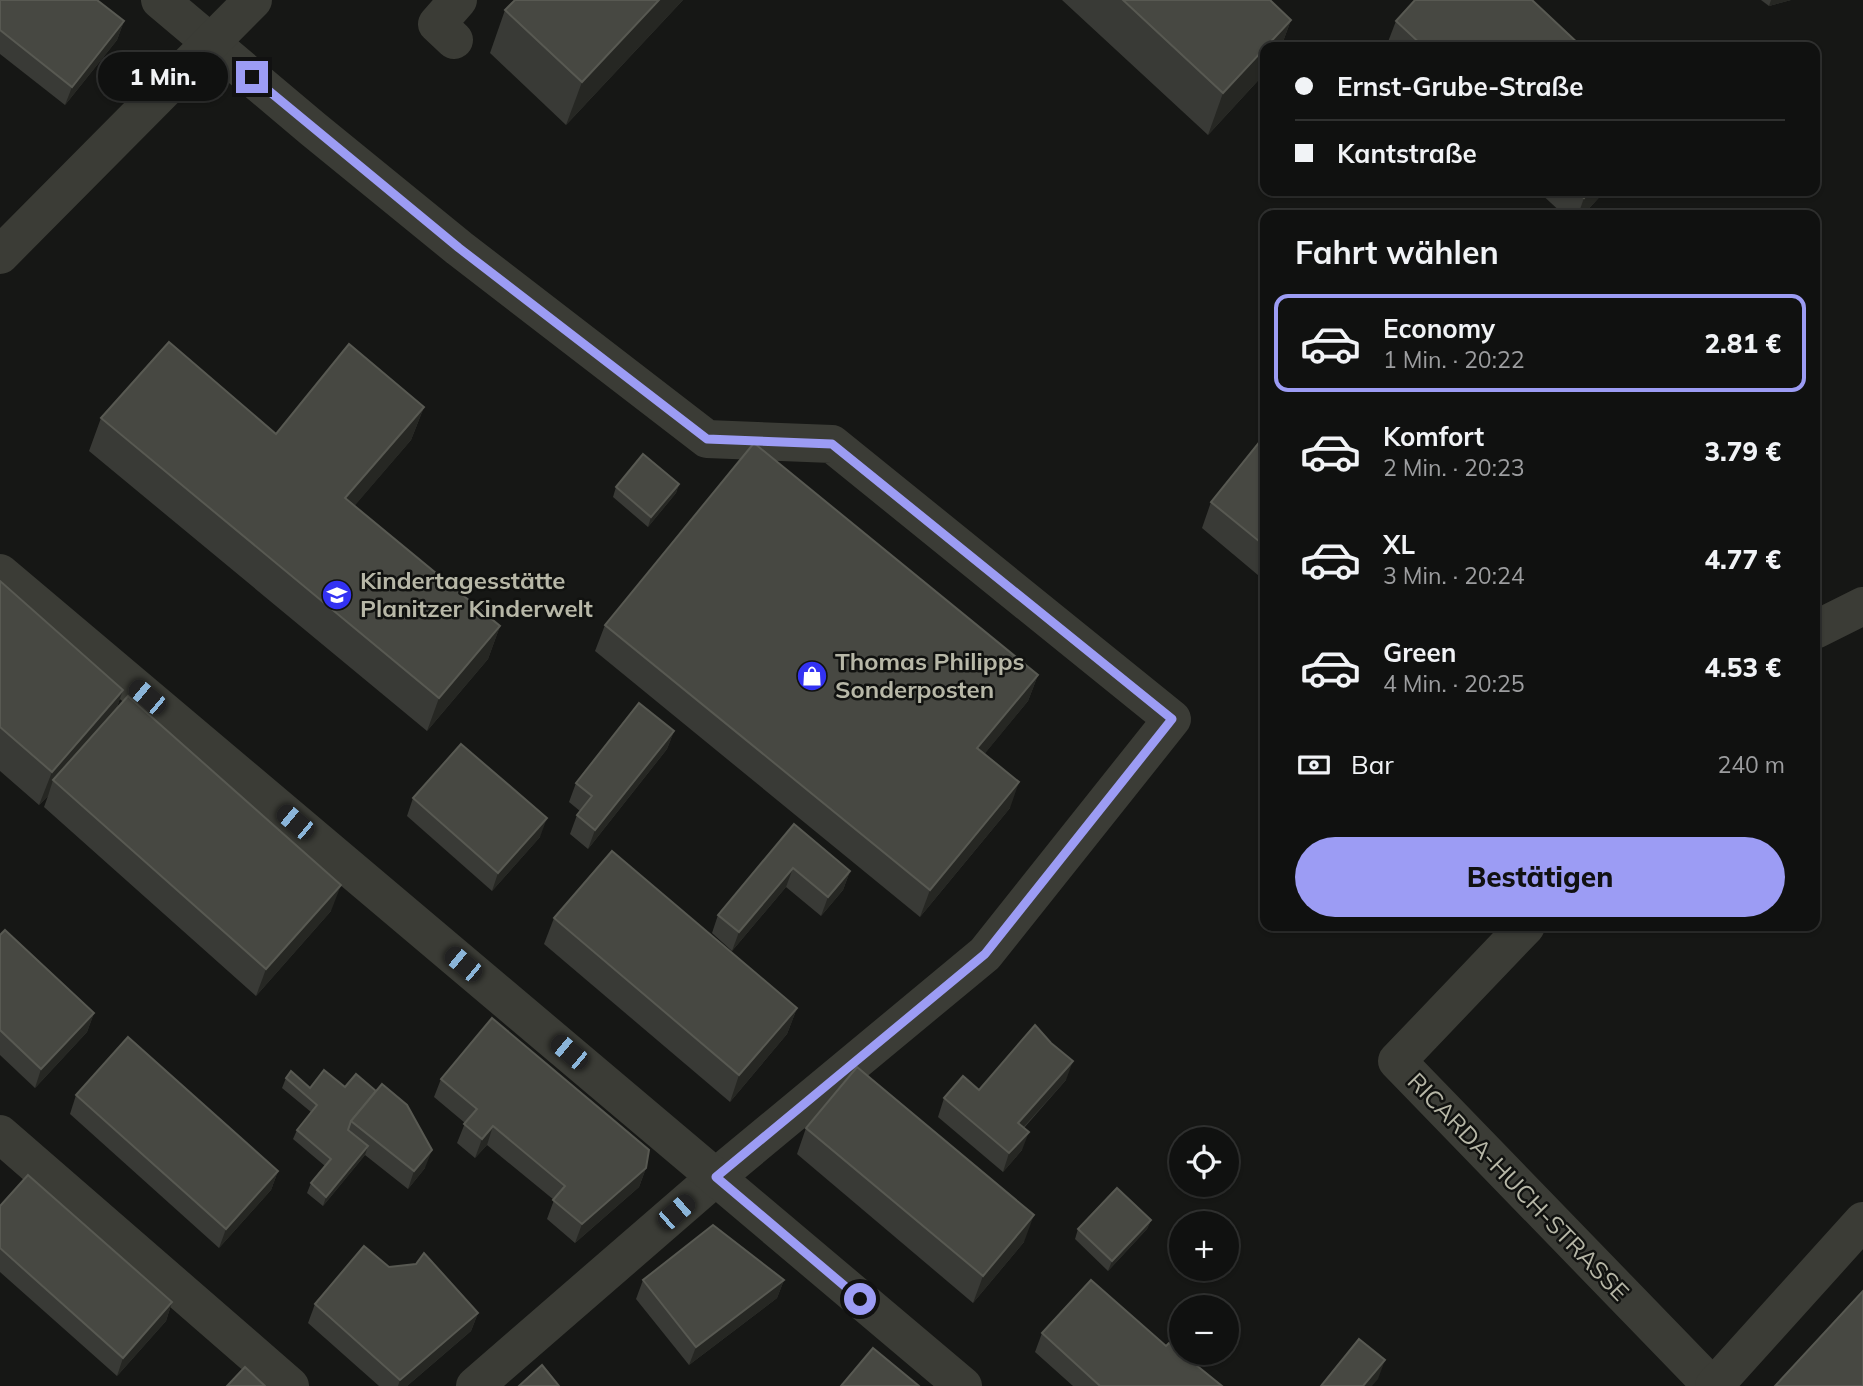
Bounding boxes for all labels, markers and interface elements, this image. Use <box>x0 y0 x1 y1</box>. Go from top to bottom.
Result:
callout: 1 Min. <box>98 52 228 102</box>
route end <box>236 61 268 93</box>
text: 1 Min. <box>130 62 196 91</box>
text: Ernst-Grube-Straße <box>1337 70 1583 103</box>
text: Kantstraße <box>1337 137 1477 170</box>
text: Fahrt wählen <box>1295 232 1499 272</box>
icon: car <box>1299 312 1362 375</box>
text: Economy <box>1383 312 1495 345</box>
text: 2.81 € <box>1705 327 1781 360</box>
text: 1 Min. · 20:22 <box>1383 345 1525 374</box>
icon: car <box>1299 420 1362 483</box>
text: Komfort <box>1383 420 1484 453</box>
text: 3.79 € <box>1705 435 1781 468</box>
text: 2 Min. · 20:23 <box>1383 453 1525 482</box>
icon: car <box>1299 528 1362 591</box>
text: XL <box>1383 528 1415 561</box>
text: 4.77 € <box>1705 543 1781 576</box>
text: 3 Min. · 20:24 <box>1383 561 1525 590</box>
place label: Kindertagesstätte Planitzer Kinderwelt <box>360 565 593 623</box>
school or university icon: Kindertagesstätte Planitzer Kinderwelt <box>320 578 354 612</box>
icon: car <box>1299 636 1362 699</box>
text: Green <box>1383 636 1456 669</box>
place label: Thomas Philipps Sonderposten <box>835 646 1025 704</box>
text: 4.53 € <box>1705 651 1781 684</box>
shop icon: Thomas Philipps Sonderposten <box>795 659 829 693</box>
text: 4 Min. · 20:25 <box>1383 669 1525 698</box>
car <box>125 675 170 719</box>
icon: cash <box>1295 746 1333 784</box>
text: Bar <box>1351 748 1394 781</box>
text: 240 m <box>1717 750 1785 779</box>
car <box>273 800 318 844</box>
button: Bestätigen <box>1295 837 1785 917</box>
car <box>441 942 486 986</box>
car <box>547 1030 592 1074</box>
street label: RICARDA-HUCH-STRASSE <box>1402 1066 1636 1307</box>
map controls <box>1169 1127 1239 1365</box>
button: locate <box>1169 1127 1239 1197</box>
car <box>654 1190 699 1234</box>
button: + <box>1169 1211 1239 1281</box>
route start <box>844 1283 876 1315</box>
button: − <box>1169 1295 1239 1365</box>

